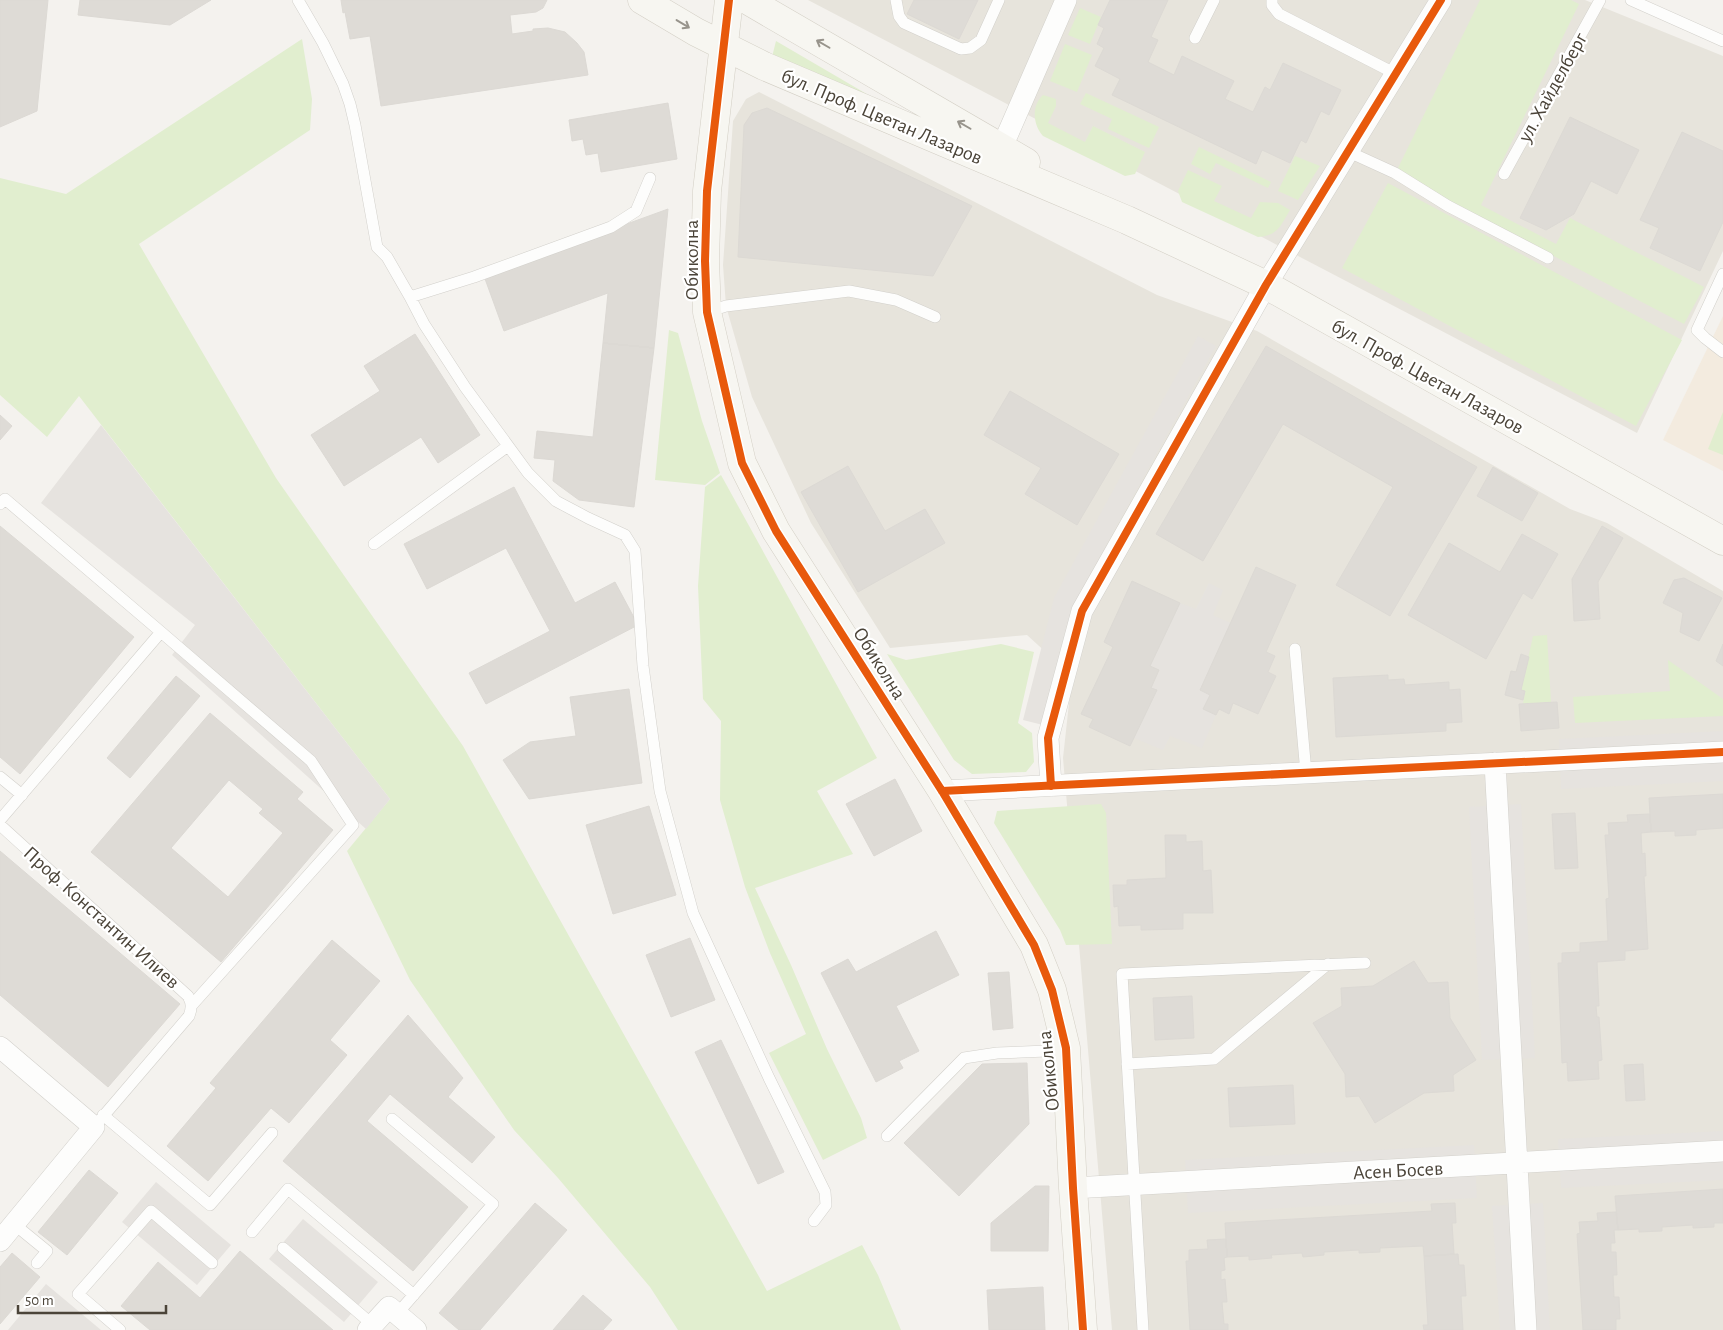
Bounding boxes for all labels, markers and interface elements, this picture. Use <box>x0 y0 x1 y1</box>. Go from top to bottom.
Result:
one-way arrow <box>675 19 689 29</box>
street label: ул. Хайделберг <box>1514 30 1591 146</box>
one-way arrow <box>817 38 831 48</box>
street label: бул. Проф. Цветан Лазаров <box>778 65 985 168</box>
one-way arrow <box>957 120 972 130</box>
street label: Обиколна <box>682 220 702 301</box>
street label: бул. Проф. Цветан Лазаров <box>1328 316 1527 438</box>
street label: Обиколна <box>849 624 909 703</box>
street label: Проф. Константин Илиев <box>20 843 183 993</box>
street label: Обиколна <box>1035 1030 1063 1112</box>
street label: Асен Босев <box>1352 1159 1444 1183</box>
scale bar <box>18 1282 165 1314</box>
text: 50 m <box>25 1293 54 1308</box>

